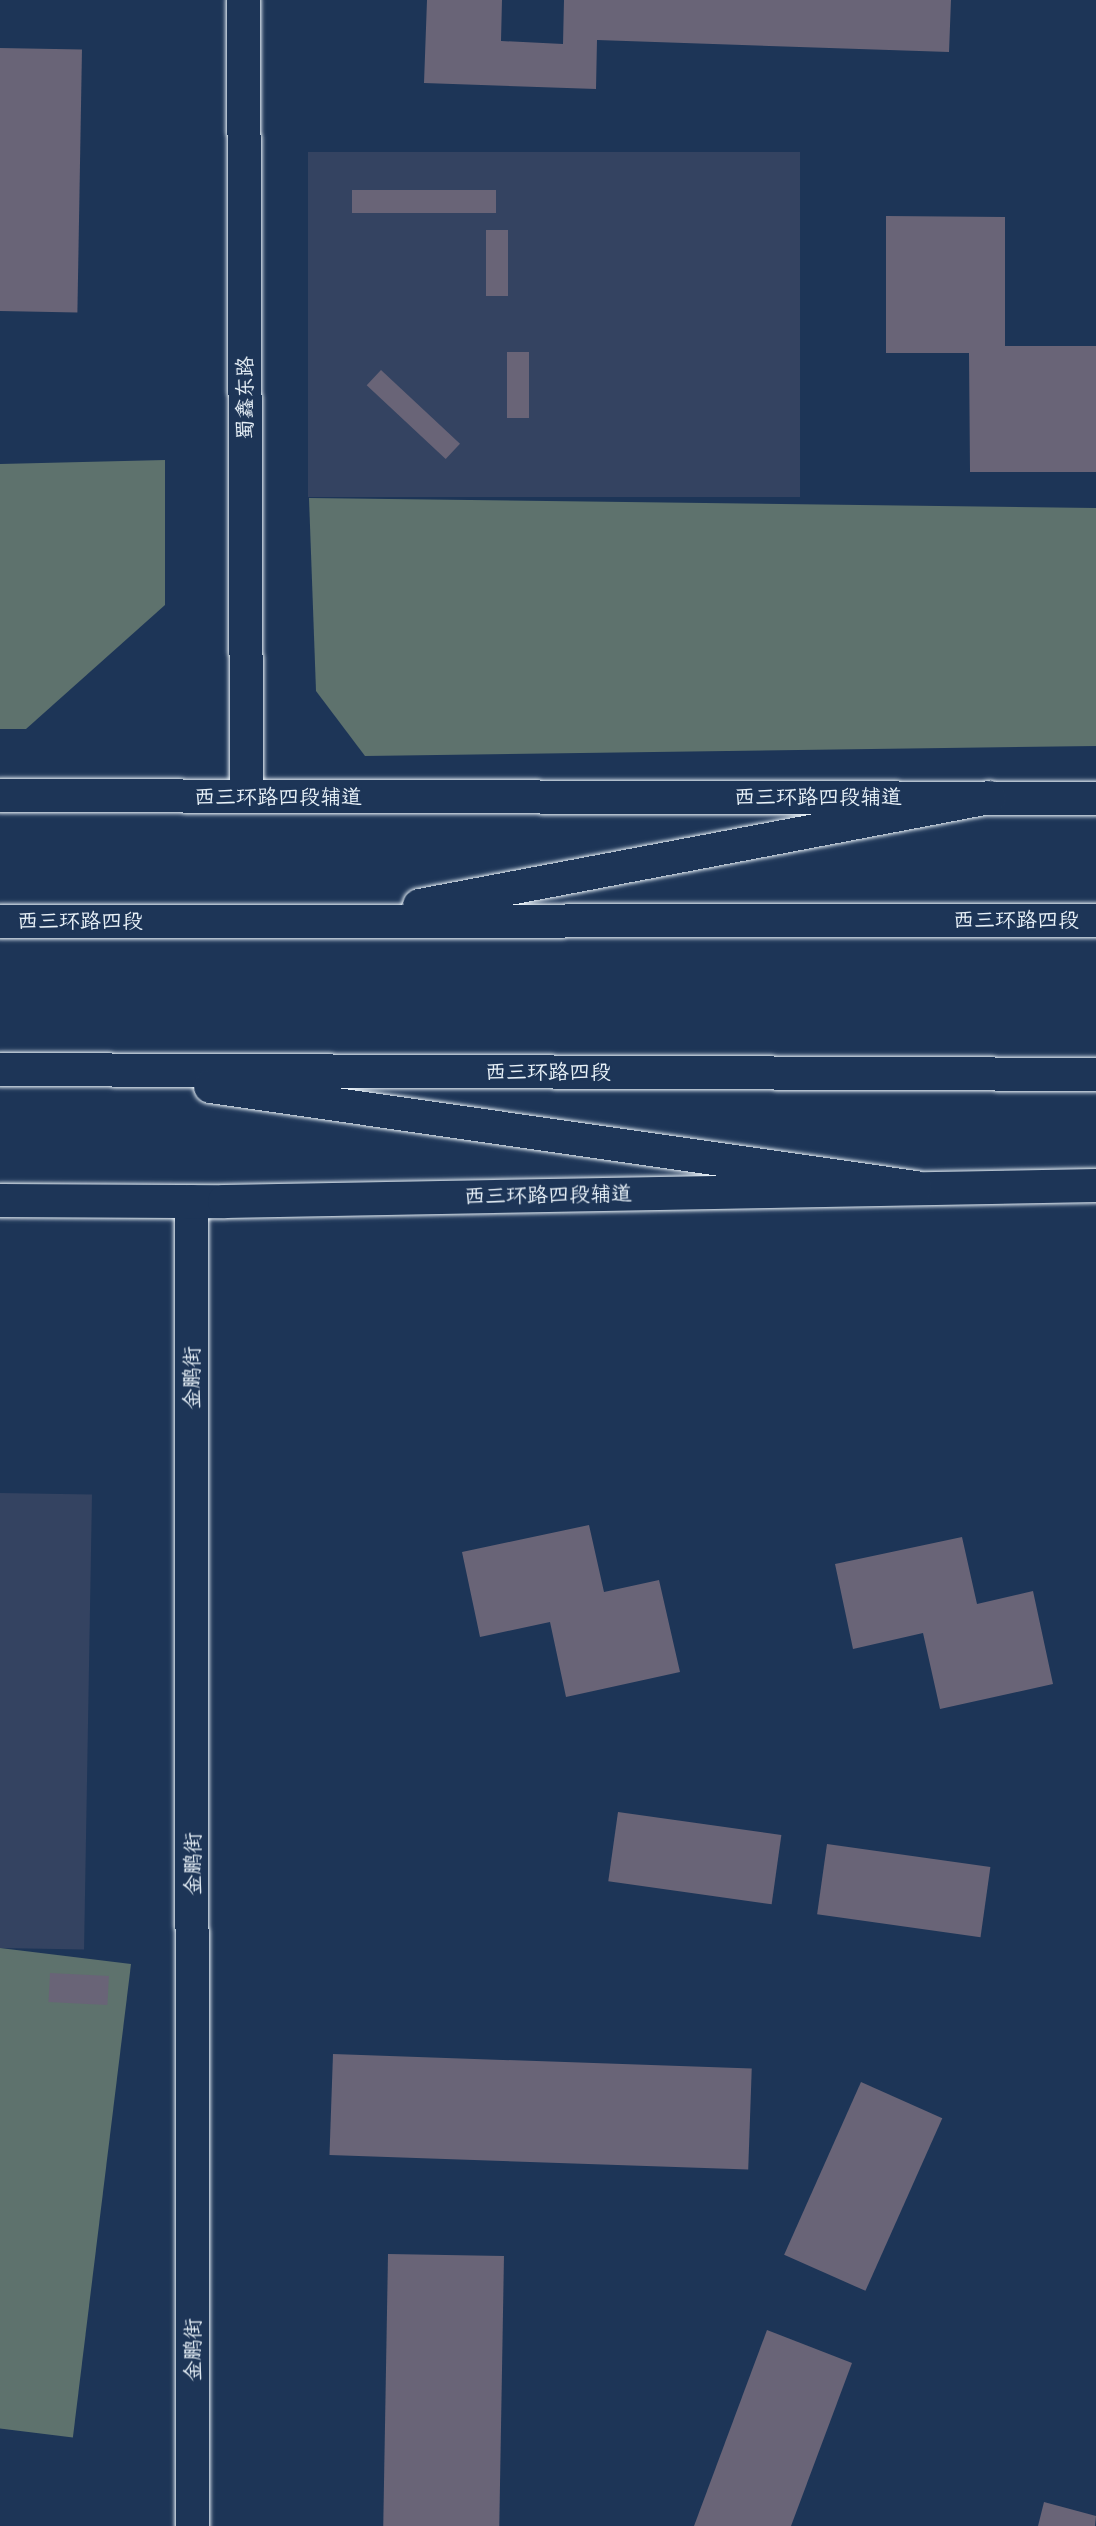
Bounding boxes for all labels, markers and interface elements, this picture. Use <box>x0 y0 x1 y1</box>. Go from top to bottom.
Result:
street label: 蜀鑫东路 <box>231 356 257 440</box>
street label: 西三环路四段辅道 <box>194 783 362 809</box>
street label: 西三环路四段辅道 <box>734 783 902 809</box>
street label: 西三环路四段 <box>953 906 1079 932</box>
street label: 西三环路四段 <box>17 907 143 933</box>
street label: 西三环路四段 <box>485 1058 611 1084</box>
street label: 西三环路四段辅道 <box>464 1180 632 1208</box>
street label: 金鹏街 <box>178 1347 204 1409</box>
street label: 金鹏街 <box>179 1833 205 1895</box>
street label: 金鹏街 <box>179 2319 205 2381</box>

